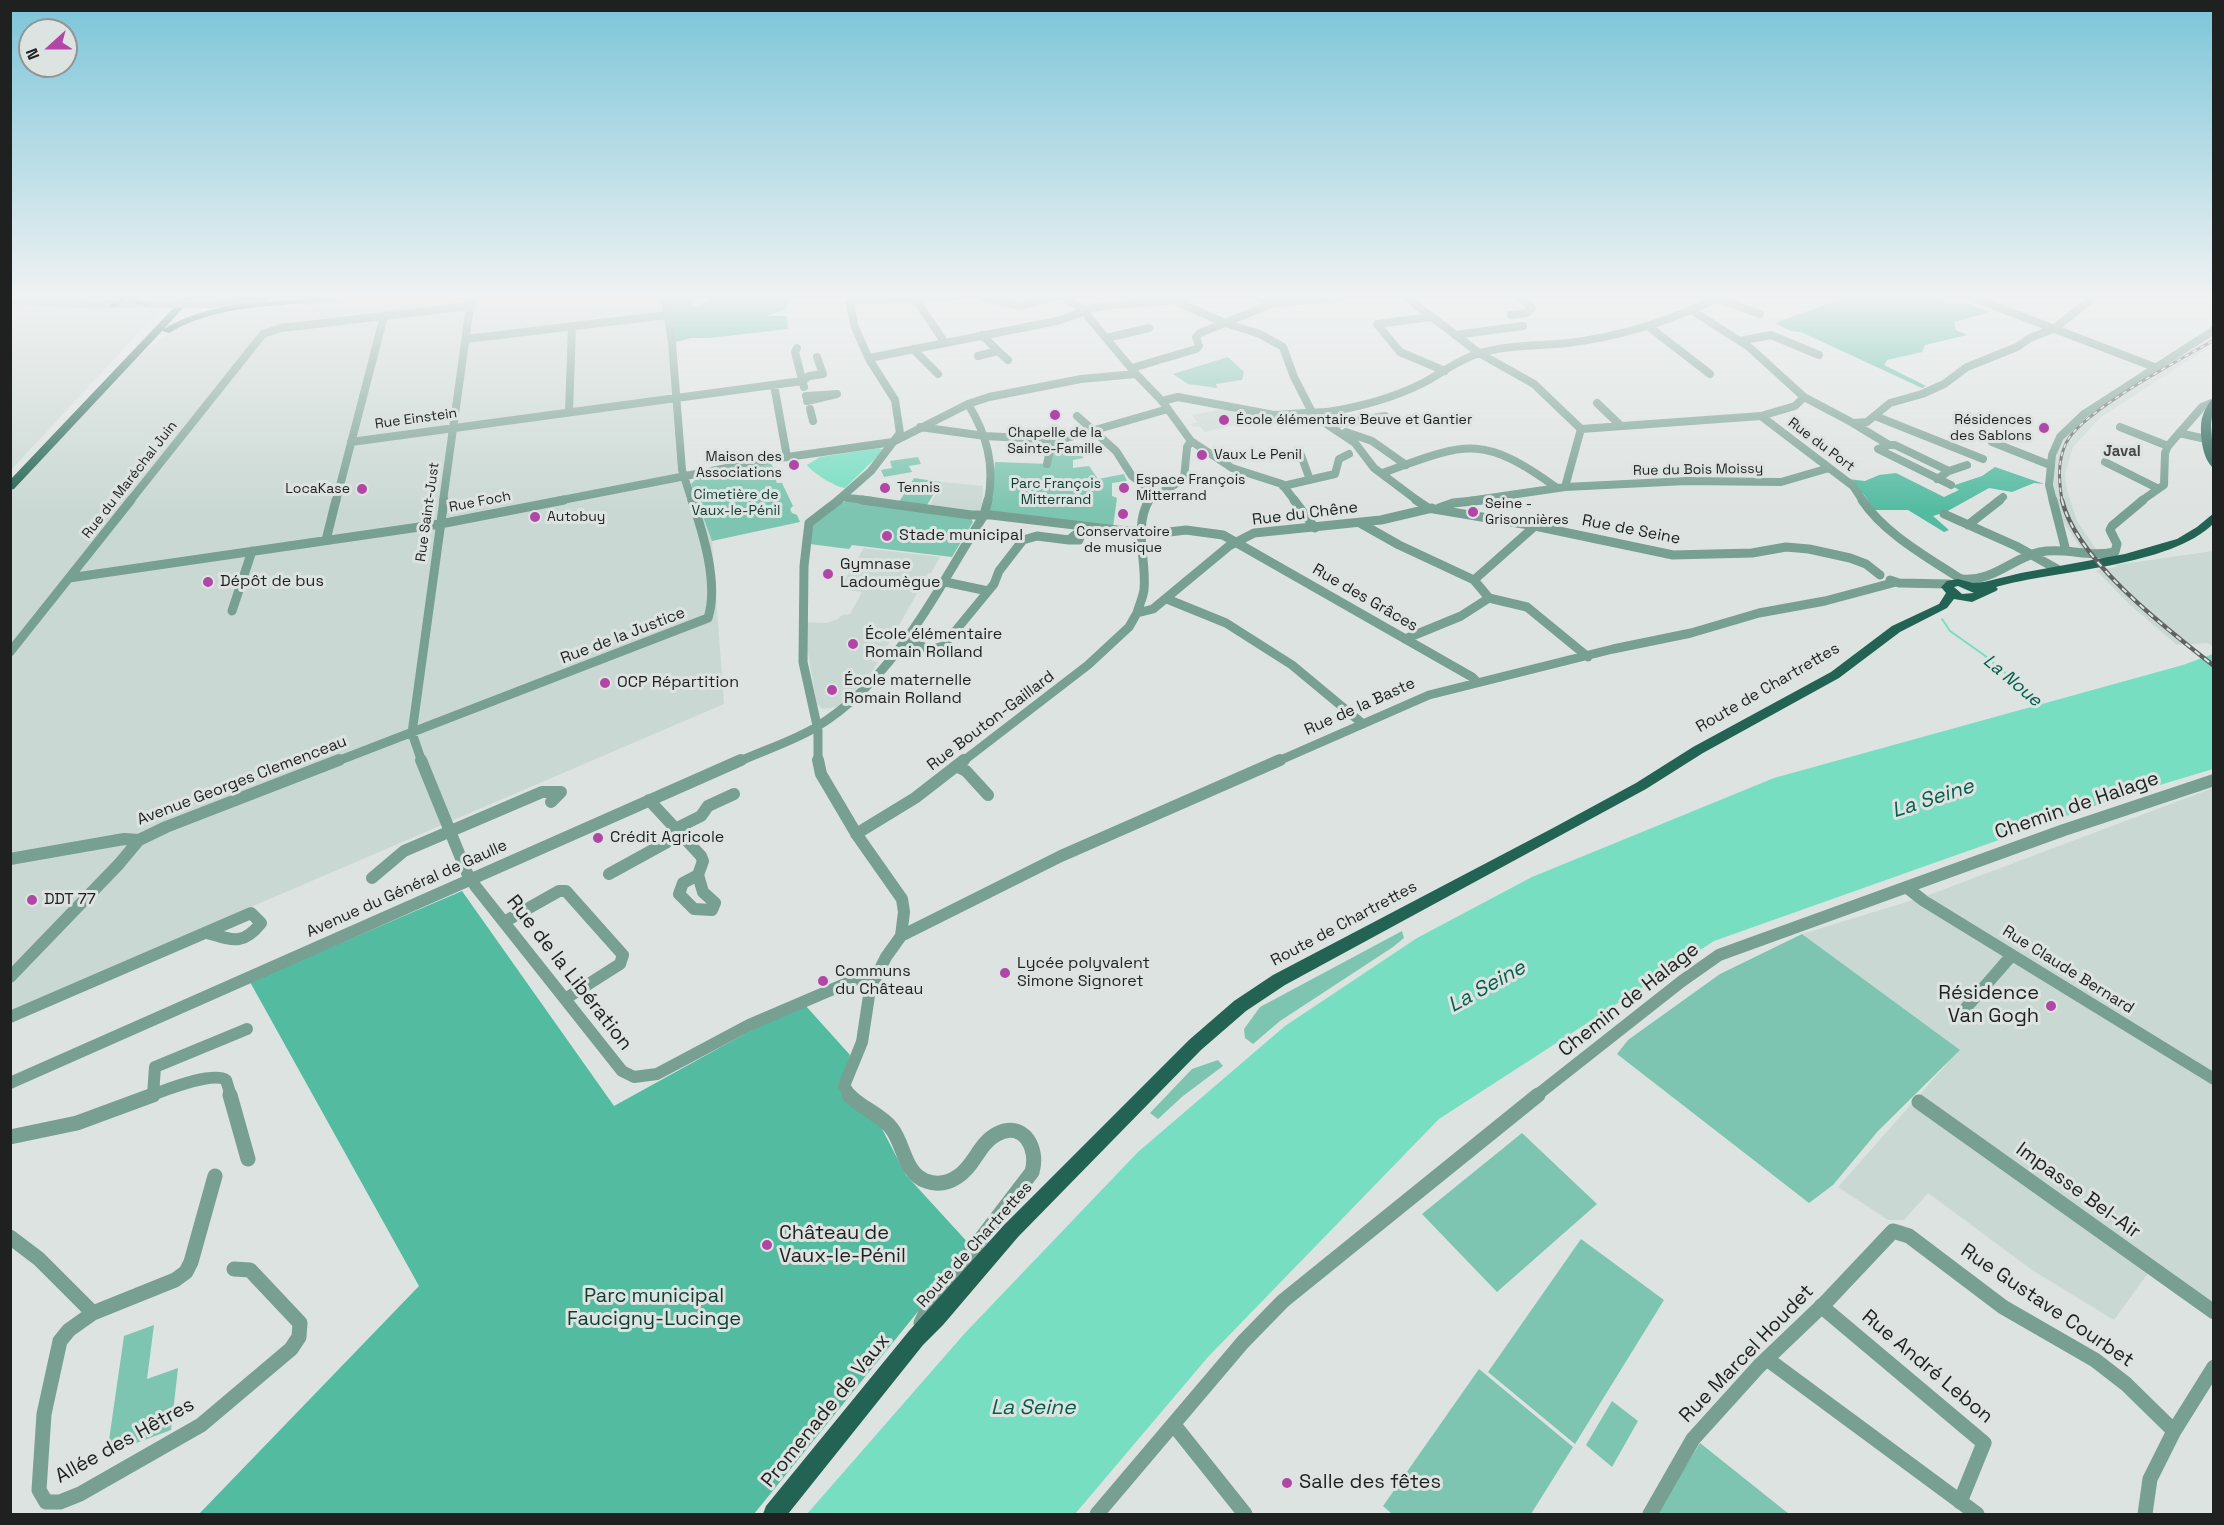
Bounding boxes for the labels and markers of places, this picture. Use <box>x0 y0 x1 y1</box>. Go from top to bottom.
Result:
marker: Chapelle de la Sainte-Famille <box>1048 408 1062 422</box>
place label: École élémentaire Beuve et Gantier <box>1236 412 1472 428</box>
place label: Résidences des Sablons <box>1950 412 2032 444</box>
marker: École élémentaire Beuve et Gantier <box>1217 413 1231 427</box>
marker: Résidences des Sablons <box>2037 421 2051 435</box>
place label: Chapelle de la Sainte-Famille <box>1007 425 1103 458</box>
place label: Vaux Le Penil <box>1214 447 1302 463</box>
marker: Vaux Le Penil <box>1195 448 1209 462</box>
place label: Maison des Associations <box>696 449 782 482</box>
marker: Maison des Associations <box>787 458 801 472</box>
place label: Espace François Mitterrand <box>1136 472 1245 504</box>
place label: Tennis <box>897 480 940 496</box>
place label: LocaKase <box>285 481 350 497</box>
marker: Tennis <box>878 481 892 495</box>
marker: Espace François Mitterrand <box>1117 481 1131 495</box>
marker: LocaKase <box>355 482 369 496</box>
place label: Seine - Grisonnières <box>1485 496 1569 528</box>
marker: Seine - Grisonnières <box>1466 505 1480 519</box>
marker: Conservatoire de musique <box>1116 507 1130 521</box>
place label: Autobuy <box>547 509 605 525</box>
marker: Autobuy <box>528 510 542 524</box>
place label: Conservatoire de musique <box>1076 524 1170 556</box>
place label: Stade municipal <box>899 526 1023 546</box>
marker: Stade municipal <box>880 529 894 543</box>
place label: Gymnase Ladoumègue <box>840 555 940 593</box>
marker: Gymnase Ladoumègue <box>821 567 835 581</box>
place label: Dépôt de bus <box>220 572 324 592</box>
marker: Dépôt de bus <box>201 575 215 589</box>
place label: École élémentaire Romain Rolland <box>865 625 1002 663</box>
marker: École élémentaire Romain Rolland <box>846 637 860 651</box>
place label: École maternelle Romain Rolland <box>844 671 972 709</box>
place label: OCP Répartition <box>617 673 739 693</box>
marker: OCP Répartition <box>598 676 612 690</box>
marker: École maternelle Romain Rolland <box>825 683 839 697</box>
place label: Crédit Agricole <box>610 828 724 848</box>
marker: Crédit Agricole <box>591 831 605 845</box>
place label: DDT 77 <box>44 890 96 910</box>
marker: DDT 77 <box>25 893 39 907</box>
place label: Lycée polyvalent Simone Signoret <box>1017 954 1150 992</box>
place label: Communs du Château <box>835 962 923 1000</box>
marker: Lycée polyvalent Simone Signoret <box>998 966 1012 980</box>
marker: Communs du Château <box>816 974 830 988</box>
place label: Résidence Van Gogh <box>1938 982 2039 1029</box>
marker: Résidence Van Gogh <box>2044 999 2058 1013</box>
place label: Château de Vaux-le-Pénil <box>779 1222 906 1269</box>
marker: Château de Vaux-le-Pénil <box>760 1238 774 1252</box>
place label: Salle des fêtes <box>1299 1471 1441 1495</box>
marker: Salle des fêtes <box>1280 1476 1294 1490</box>

